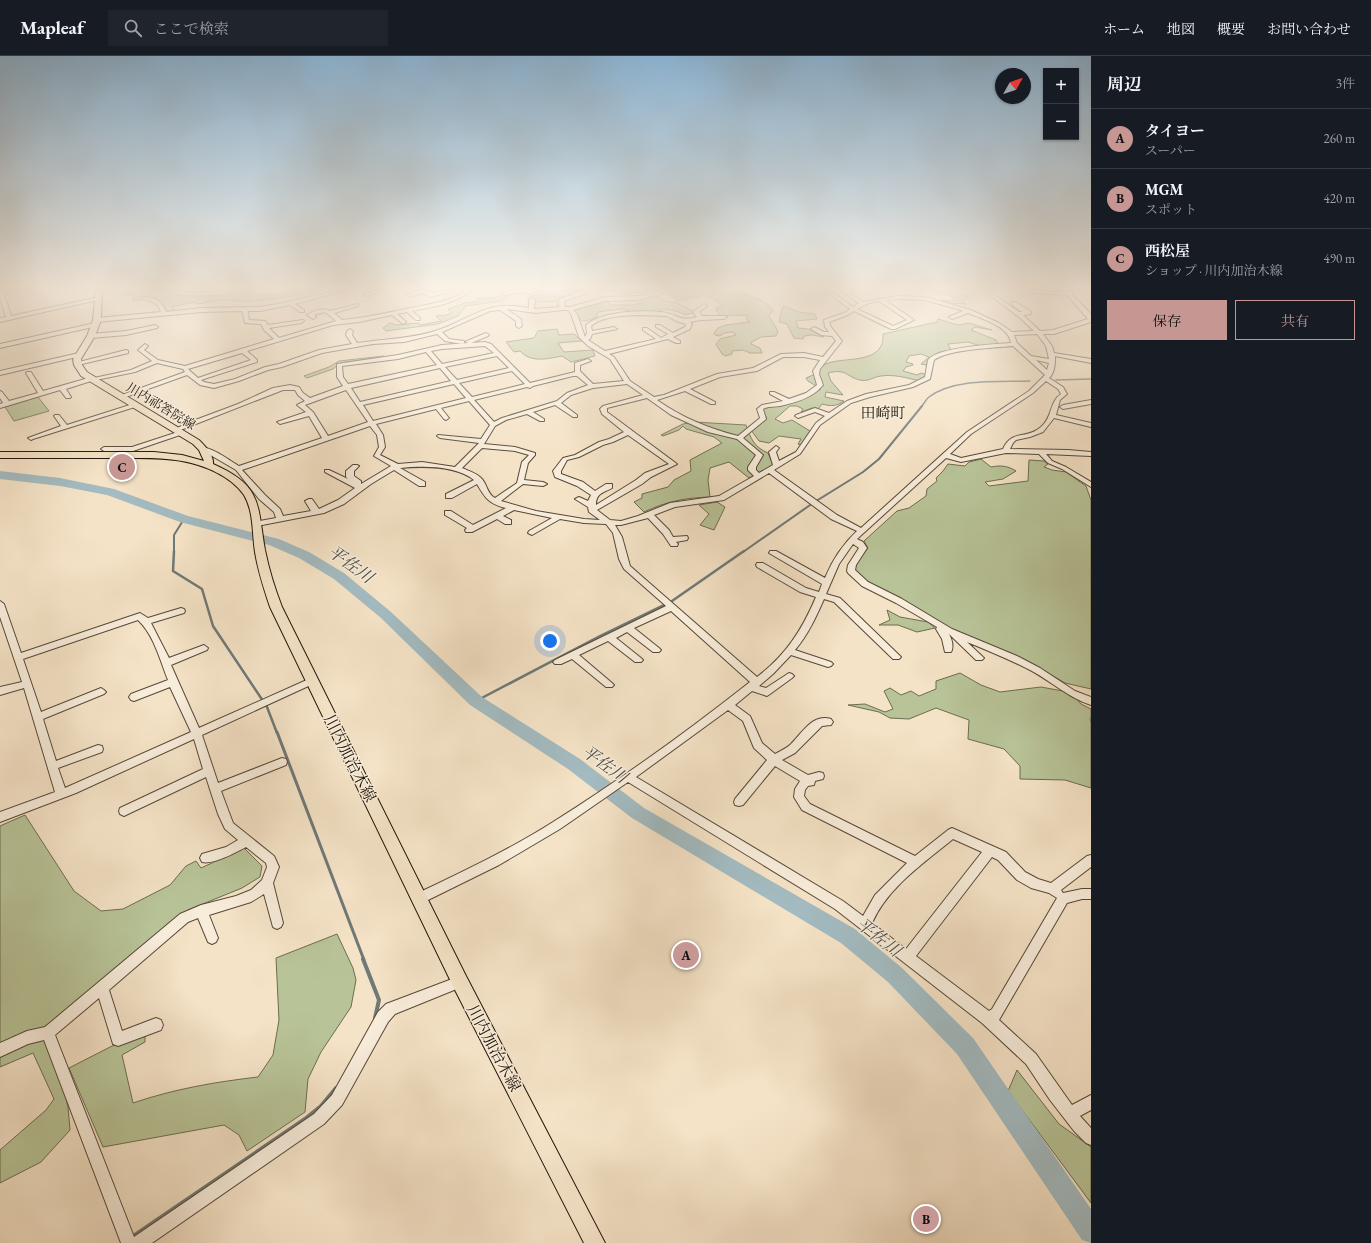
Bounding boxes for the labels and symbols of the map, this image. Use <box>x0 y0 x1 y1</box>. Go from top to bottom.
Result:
north arrow <box>995 68 1031 104</box>
street label: 川内祁答院線 <box>123 379 199 433</box>
district label: 田崎町 <box>860 403 906 422</box>
pin: C <box>109 452 135 482</box>
water label: 平佐川 <box>324 540 380 589</box>
your location <box>540 631 560 651</box>
street label: 川内加治木線 <box>319 710 381 806</box>
water label: 平佐川 <box>578 740 634 789</box>
water label: 平佐川 <box>852 913 907 963</box>
pin: A <box>673 940 699 970</box>
street label: 川内加治木線 <box>462 1001 526 1095</box>
pin: B <box>913 1204 939 1234</box>

